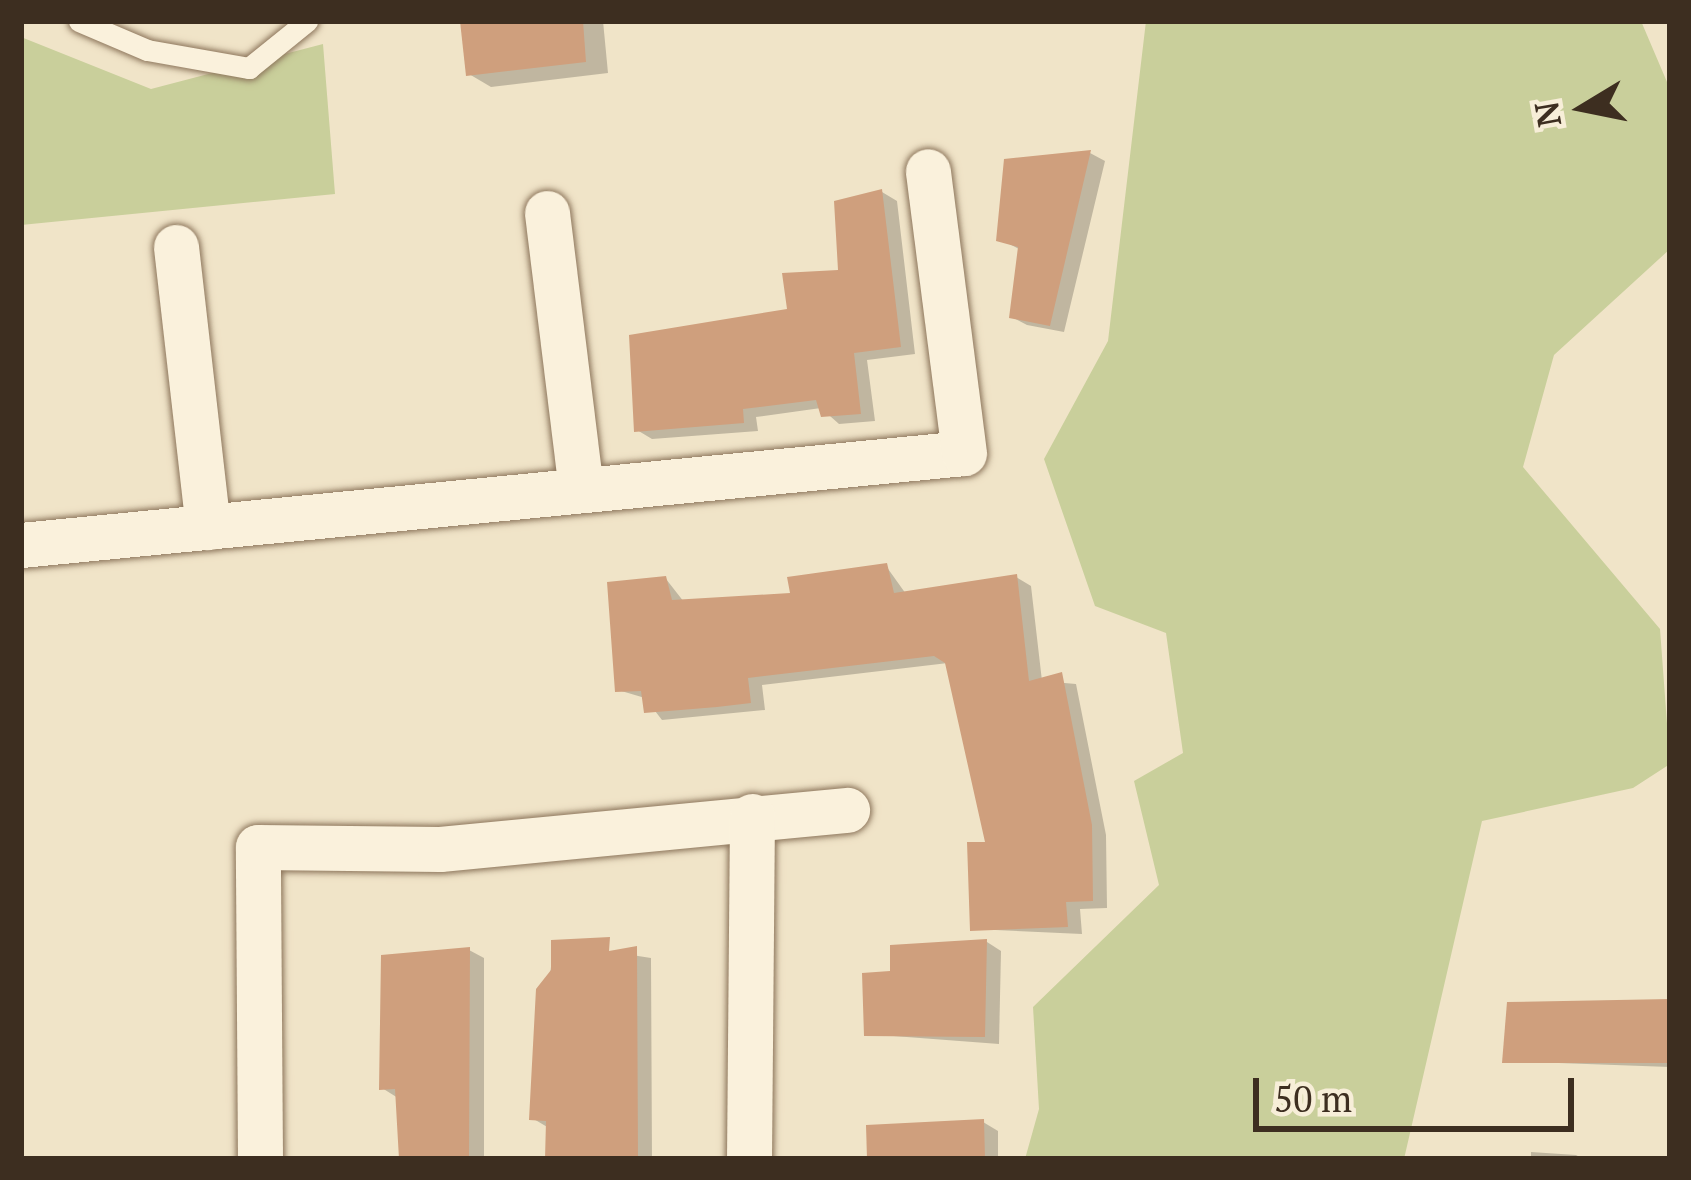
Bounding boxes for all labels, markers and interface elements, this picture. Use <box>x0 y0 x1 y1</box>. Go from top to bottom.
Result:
north arrow <box>1523 48 1643 168</box>
text: N <box>1524 98 1570 130</box>
scale bar <box>1259 1054 1580 1128</box>
text: 50 m <box>1274 1075 1352 1122</box>

